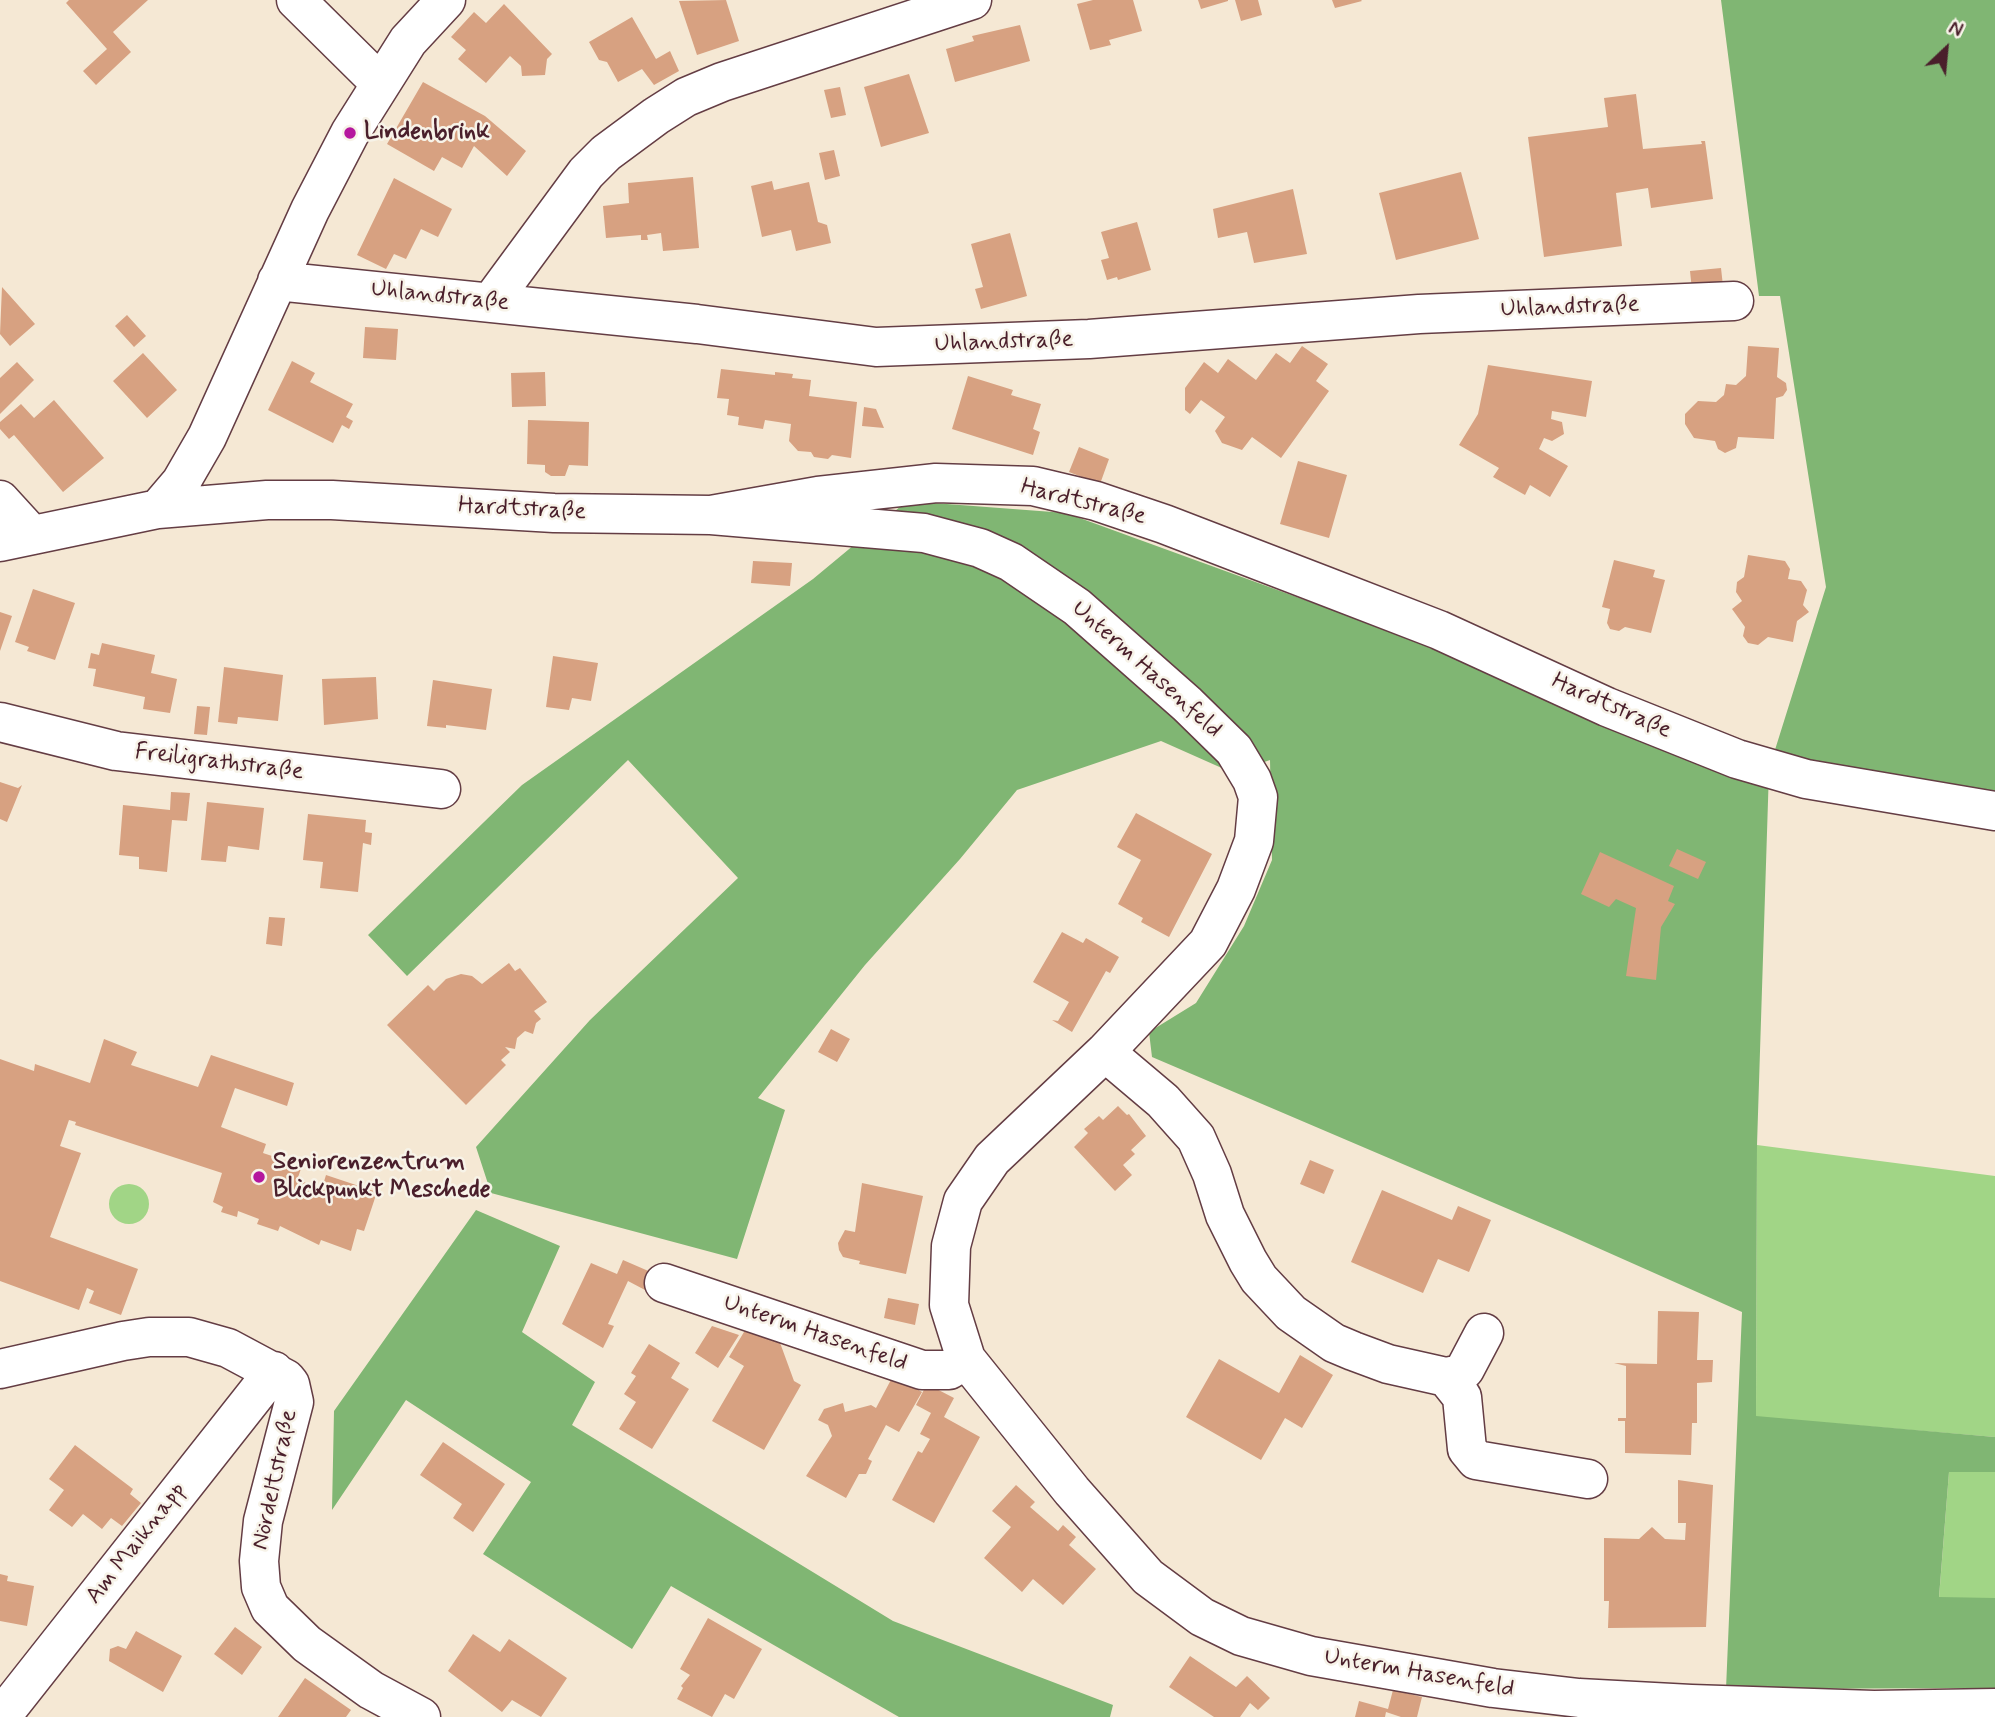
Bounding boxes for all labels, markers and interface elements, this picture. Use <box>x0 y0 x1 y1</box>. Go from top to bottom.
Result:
north arrow <box>1911 14 1981 84</box>
text: N <box>1944 16 1967 44</box>
place label: Lindenbrink <box>364 119 490 147</box>
marker: Lindenbrink <box>342 125 358 141</box>
street label: Uhlandstraße <box>369 275 511 319</box>
street label: Uhlandstraße <box>1500 291 1640 325</box>
street label: Uhlandstraße <box>934 326 1074 360</box>
street label: Hardtstraße <box>1017 474 1149 532</box>
street label: Hardtstraße <box>457 492 587 528</box>
street label: Unterm Hasenfeld <box>1065 595 1227 745</box>
street label: Hardtstraße <box>1547 668 1675 746</box>
street label: Freiligrathstraße <box>133 738 305 788</box>
place label: Seniorenzentrum Blickpunkt Meschede <box>273 1149 490 1205</box>
marker: Seniorenzentrum Blickpunkt Meschede <box>251 1169 267 1185</box>
street label: Unterm Hasenfeld <box>719 1289 911 1379</box>
street label: Nördeltstraße <box>247 1407 305 1553</box>
street label: Am Maiknapp <box>81 1477 193 1611</box>
street label: Unterm Hasenfeld <box>1322 1643 1516 1705</box>

